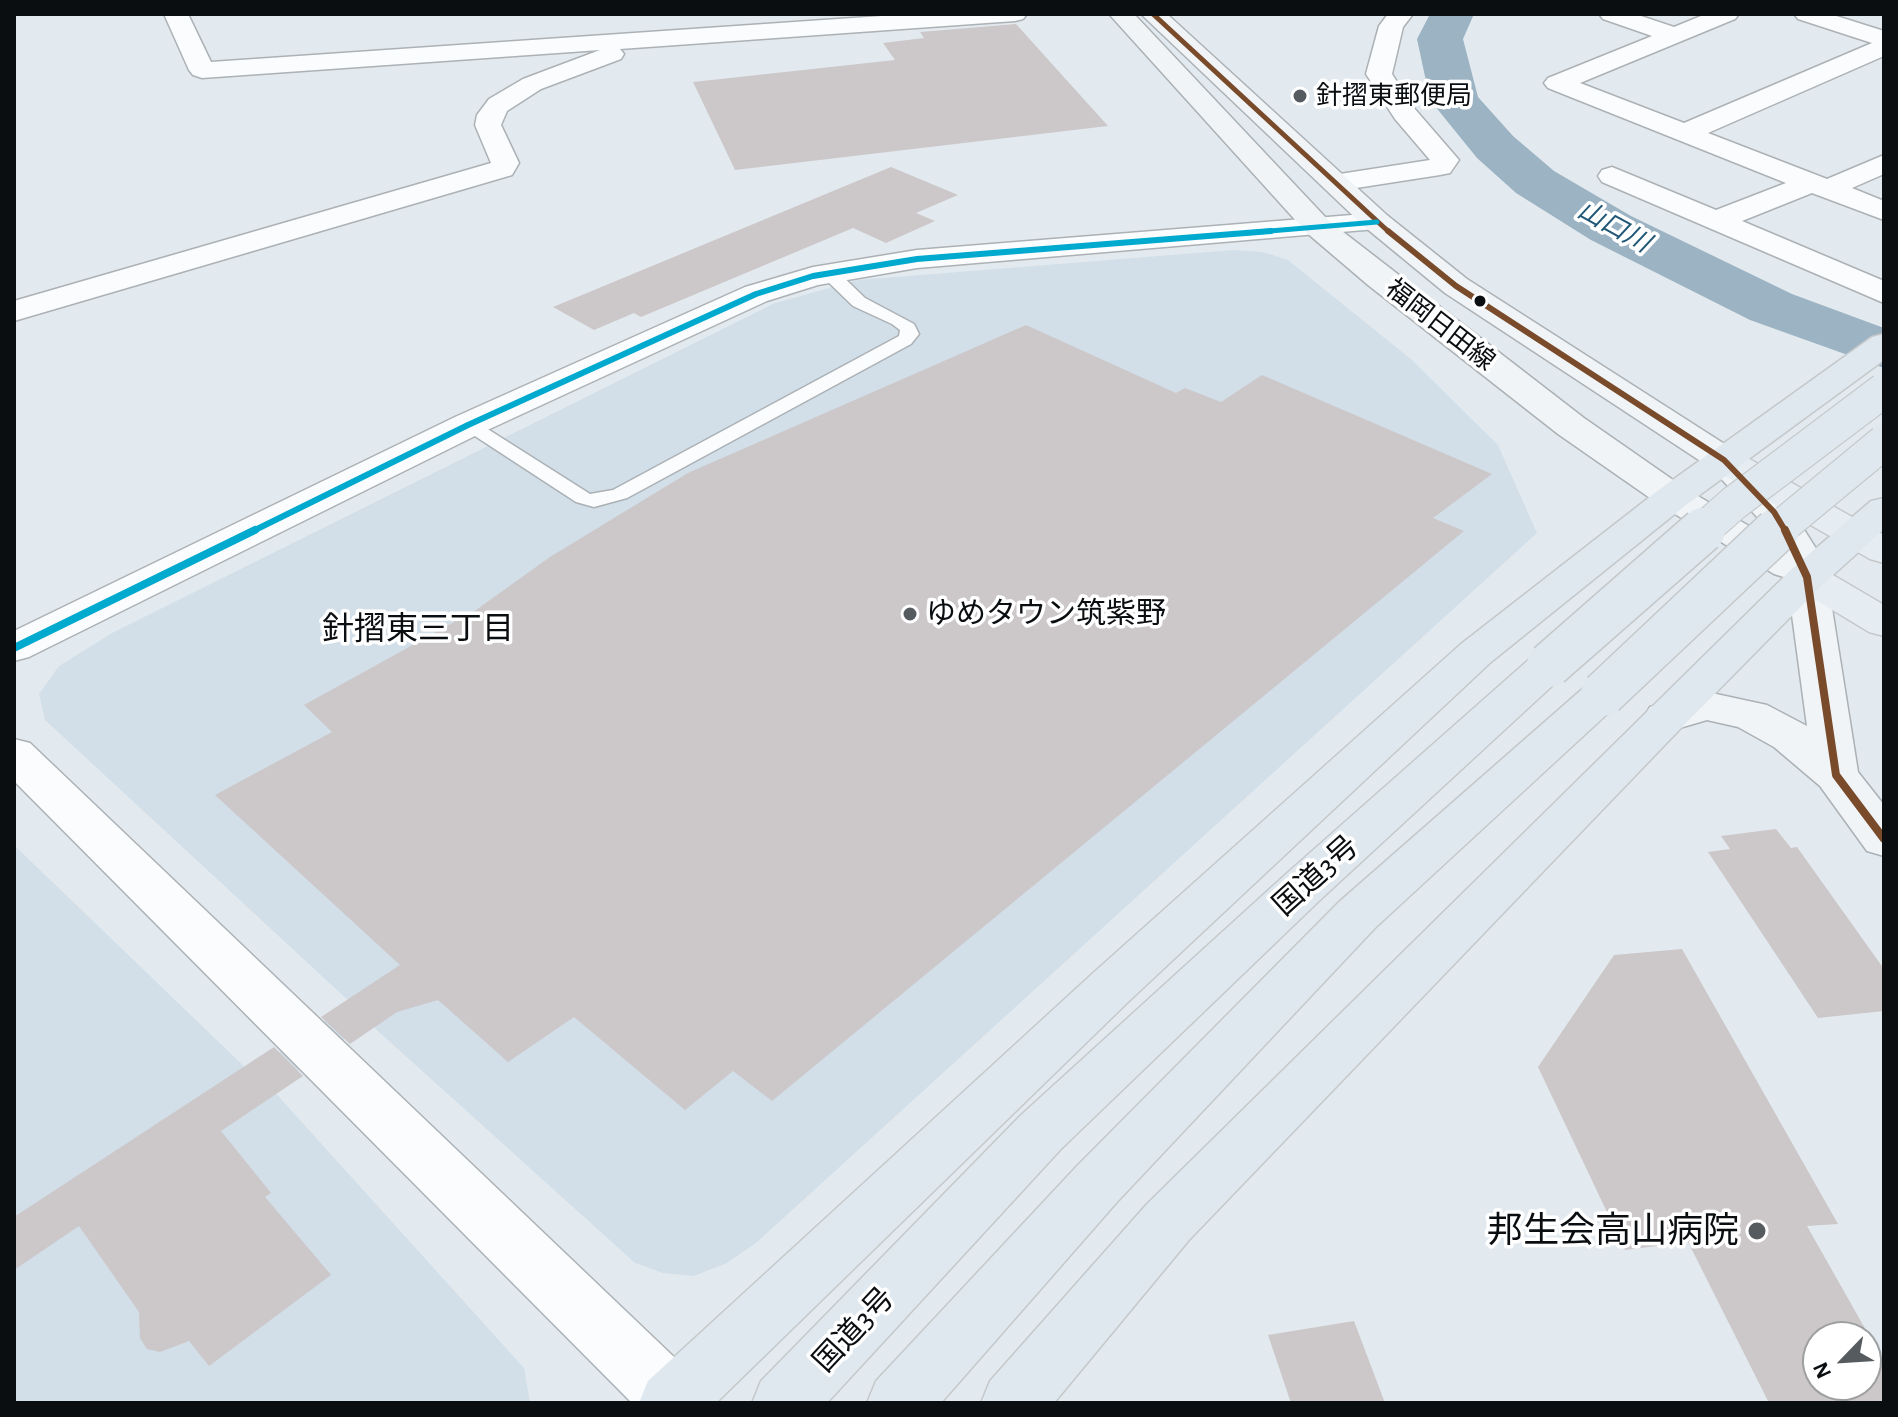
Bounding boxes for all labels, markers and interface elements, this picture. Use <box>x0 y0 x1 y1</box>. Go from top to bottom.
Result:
place label: 針摺東郵便局 <box>1316 80 1472 112</box>
marker: 針摺東郵便局 <box>1291 87 1309 105</box>
water label: 山口川 <box>1572 194 1656 260</box>
street label: 福岡日田線 <box>1379 273 1501 377</box>
unlabelled marker <box>1472 293 1488 309</box>
place label: ゆめタウン筑紫野 <box>926 596 1166 632</box>
marker: ゆめタウン筑紫野 <box>901 605 919 623</box>
district label: 針摺東三丁目 <box>322 610 514 648</box>
street label: 国道3号 <box>1266 828 1366 924</box>
place label: 邦生会高山病院 <box>1487 1209 1739 1253</box>
marker: 邦生会高山病院 <box>1746 1220 1768 1242</box>
street label: 国道3号 <box>806 1280 902 1380</box>
north arrow <box>1802 1321 1882 1401</box>
text: N <box>1809 1359 1835 1382</box>

